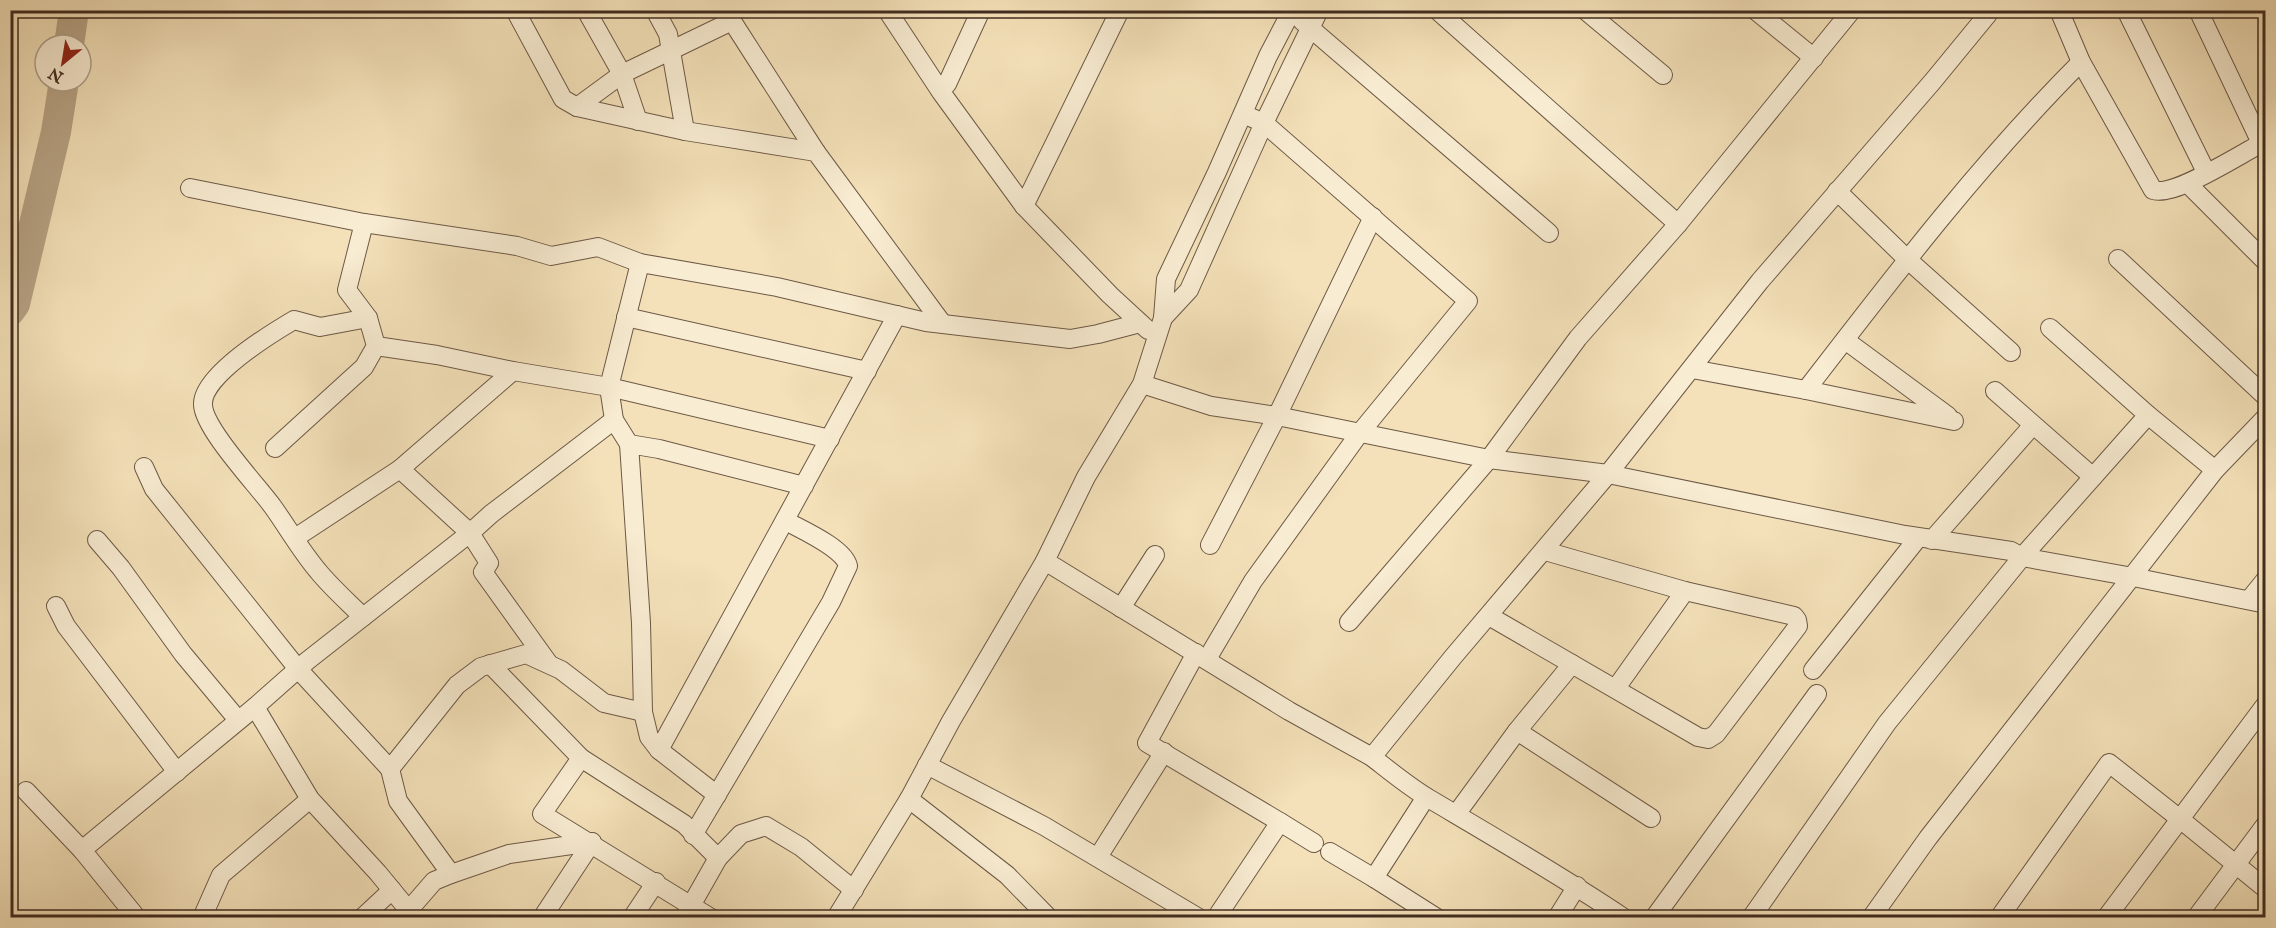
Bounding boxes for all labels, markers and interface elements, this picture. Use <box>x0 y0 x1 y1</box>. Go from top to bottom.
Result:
north arrow <box>33 33 93 93</box>
text: N <box>45 62 68 87</box>

